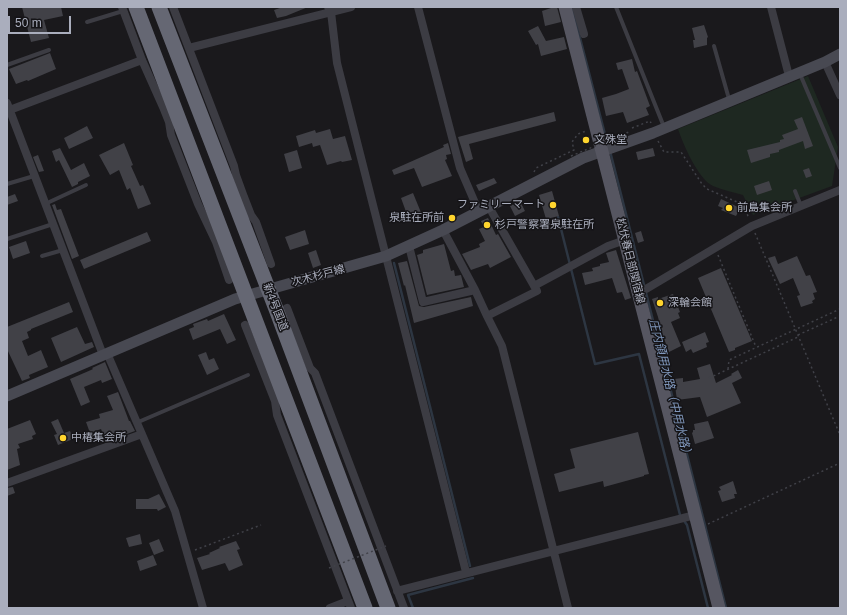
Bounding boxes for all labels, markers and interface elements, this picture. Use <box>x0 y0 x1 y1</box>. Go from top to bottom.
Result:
scale bar <box>10 8 73 34</box>
text: 50 m <box>15 16 42 30</box>
place label: 文殊堂 <box>594 133 627 147</box>
marker: 文殊堂 <box>581 135 591 145</box>
place label: ファミリーマート <box>457 198 545 212</box>
marker: ファミリーマート <box>548 200 558 210</box>
place label: 前島集会所 <box>737 201 792 215</box>
marker: 前島集会所 <box>724 203 734 213</box>
place label: 泉駐在所前 <box>389 211 444 225</box>
marker: 泉駐在所前 <box>447 213 457 223</box>
street label: 松伏春日部関宿線 <box>613 217 647 305</box>
place label: 杉戸警察署泉駐在所 <box>495 218 594 232</box>
marker: 杉戸警察署泉駐在所 <box>482 220 492 230</box>
street label: 次木杉戸線 <box>290 263 346 289</box>
street label: 新4号国道 <box>260 281 290 333</box>
place label: 深輪会館 <box>668 296 712 310</box>
marker: 深輪会館 <box>655 298 665 308</box>
water label: 庄内領用水路（中用水路） <box>646 317 694 461</box>
place label: 中椿集会所 <box>71 431 126 445</box>
marker: 中椿集会所 <box>58 433 68 443</box>

